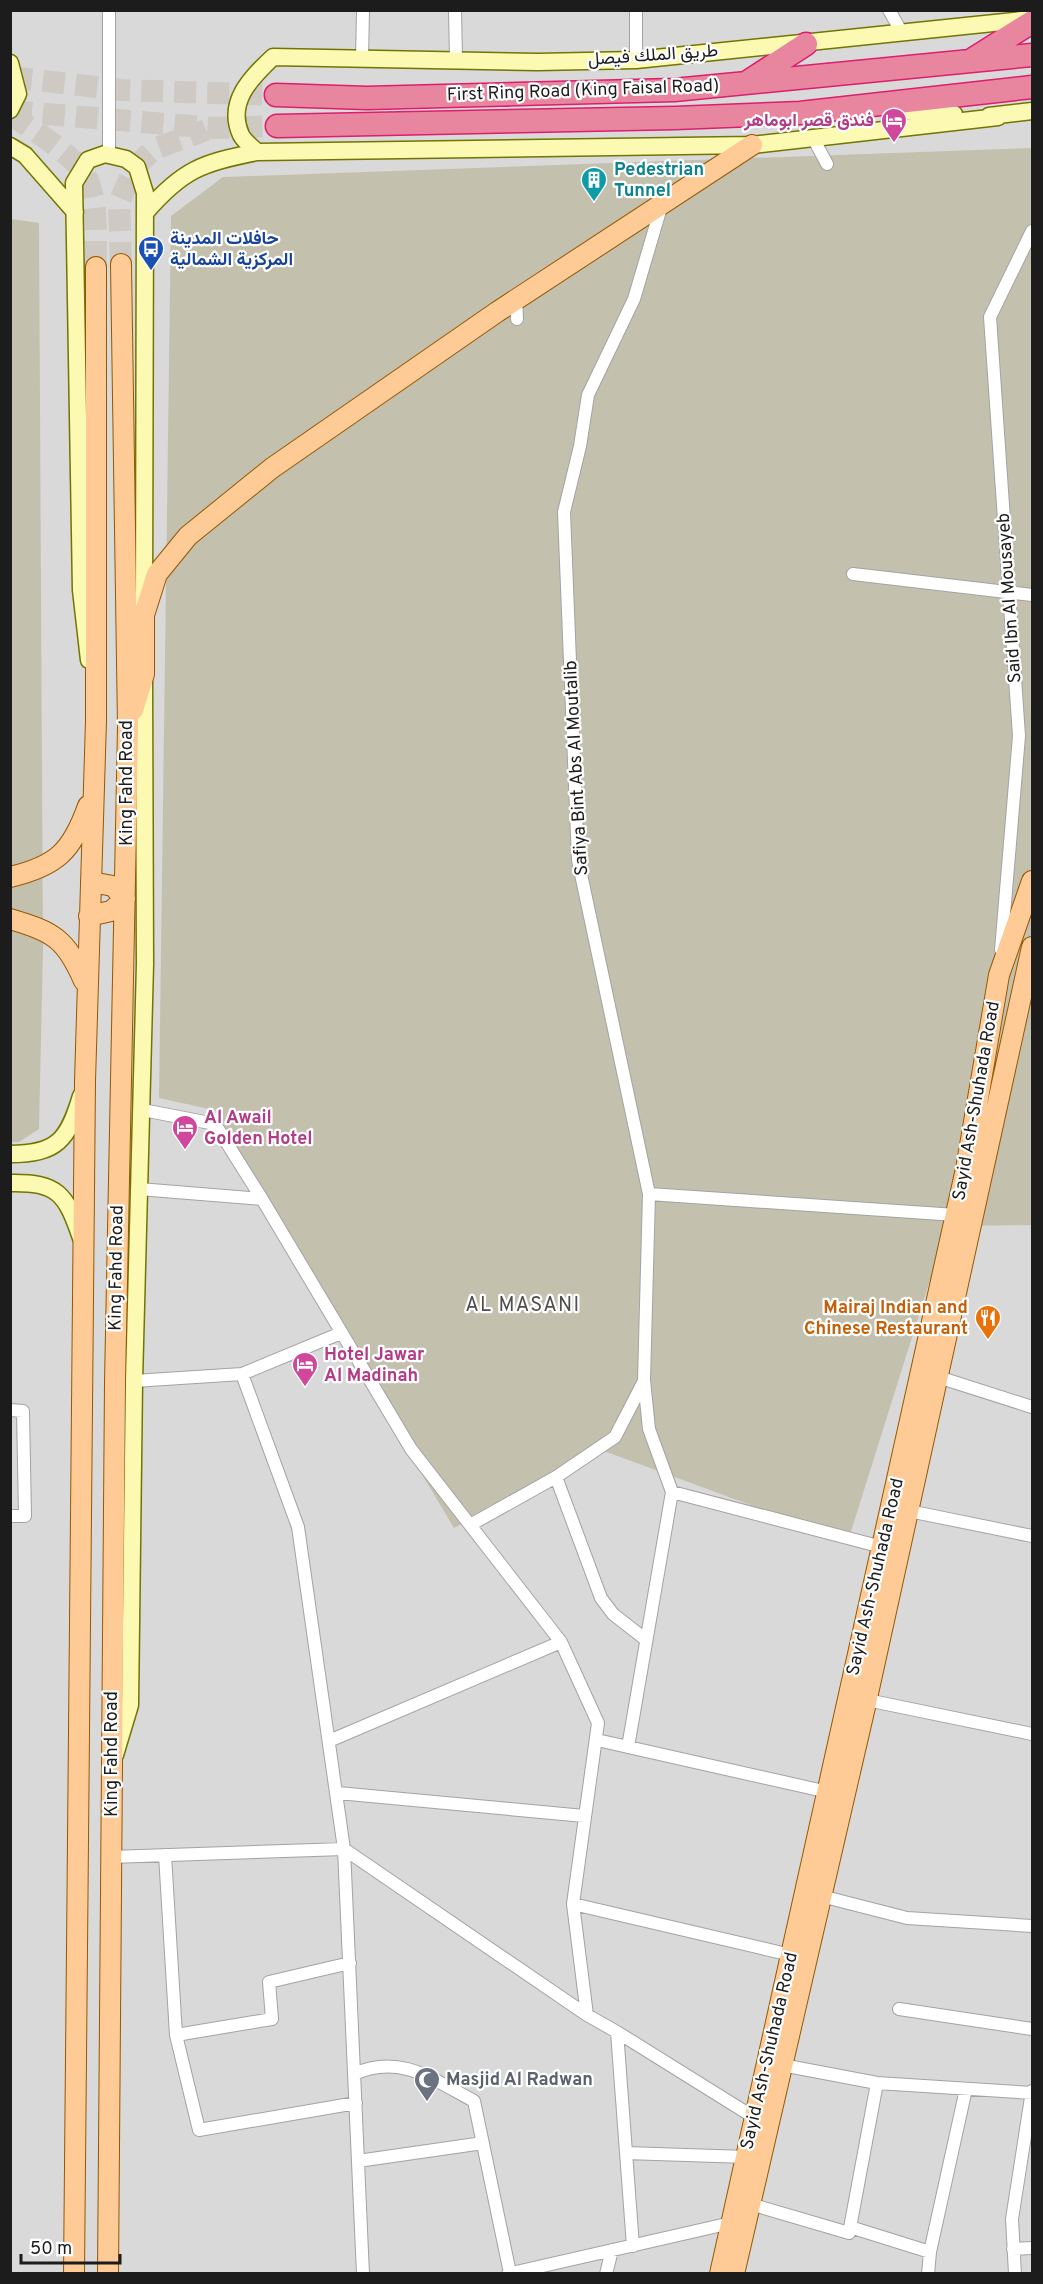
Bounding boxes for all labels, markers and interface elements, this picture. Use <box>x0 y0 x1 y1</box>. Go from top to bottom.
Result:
street label: طريق الملك فيصل <box>587 40 719 72</box>
street label: First Ring Road (King Faisal Road) <box>446 75 720 107</box>
hotel icon: فندق قصر ابوماهر <box>879 106 909 144</box>
place label: فندق قصر ابوماهر <box>743 110 874 133</box>
place label: Pedestrian Tunnel <box>614 159 704 203</box>
building icon: Pedestrian Tunnel <box>579 165 609 203</box>
place label: حافلات المدينة المركزية الشمالية <box>170 228 293 272</box>
bus stop icon: حافلات المدينة المركزية الشمالية <box>136 234 166 272</box>
street label: Said Ibn Al Mousayeb <box>993 512 1027 684</box>
street label: Safiya Bint Abs Al Moutalib <box>560 660 594 876</box>
street label: King Fahd Road <box>116 720 139 846</box>
street label: Sayid Ash-Shuhada Road <box>948 999 1006 1203</box>
place label: Al Awail Golden Hotel <box>204 1107 313 1151</box>
hotel icon: Al Awail Golden Hotel <box>170 1113 200 1151</box>
street label: King Fahd Road <box>104 1205 130 1331</box>
district label: AL MASANI <box>465 1293 581 1319</box>
place label: Mairaj Indian and Chinese Restaurant <box>804 1297 968 1341</box>
restaurant icon: Mairaj Indian and Chinese Restaurant <box>973 1303 1003 1341</box>
place label: Hotel Jawar Al Madinah <box>324 1344 425 1388</box>
hotel icon: Hotel Jawar Al Madinah <box>290 1350 320 1388</box>
street label: Sayid Ash-Shuhada Road <box>842 1476 910 1678</box>
street label: King Fahd Road <box>101 1691 124 1817</box>
street label: Sayid Ash-Shuhada Road <box>736 1950 804 2152</box>
mosque icon: Masjid Al Radwan <box>412 2065 442 2103</box>
place label: Masjid Al Radwan <box>446 2069 593 2092</box>
scale bar <box>21 2227 120 2265</box>
text: 50 m <box>30 2238 72 2261</box>

